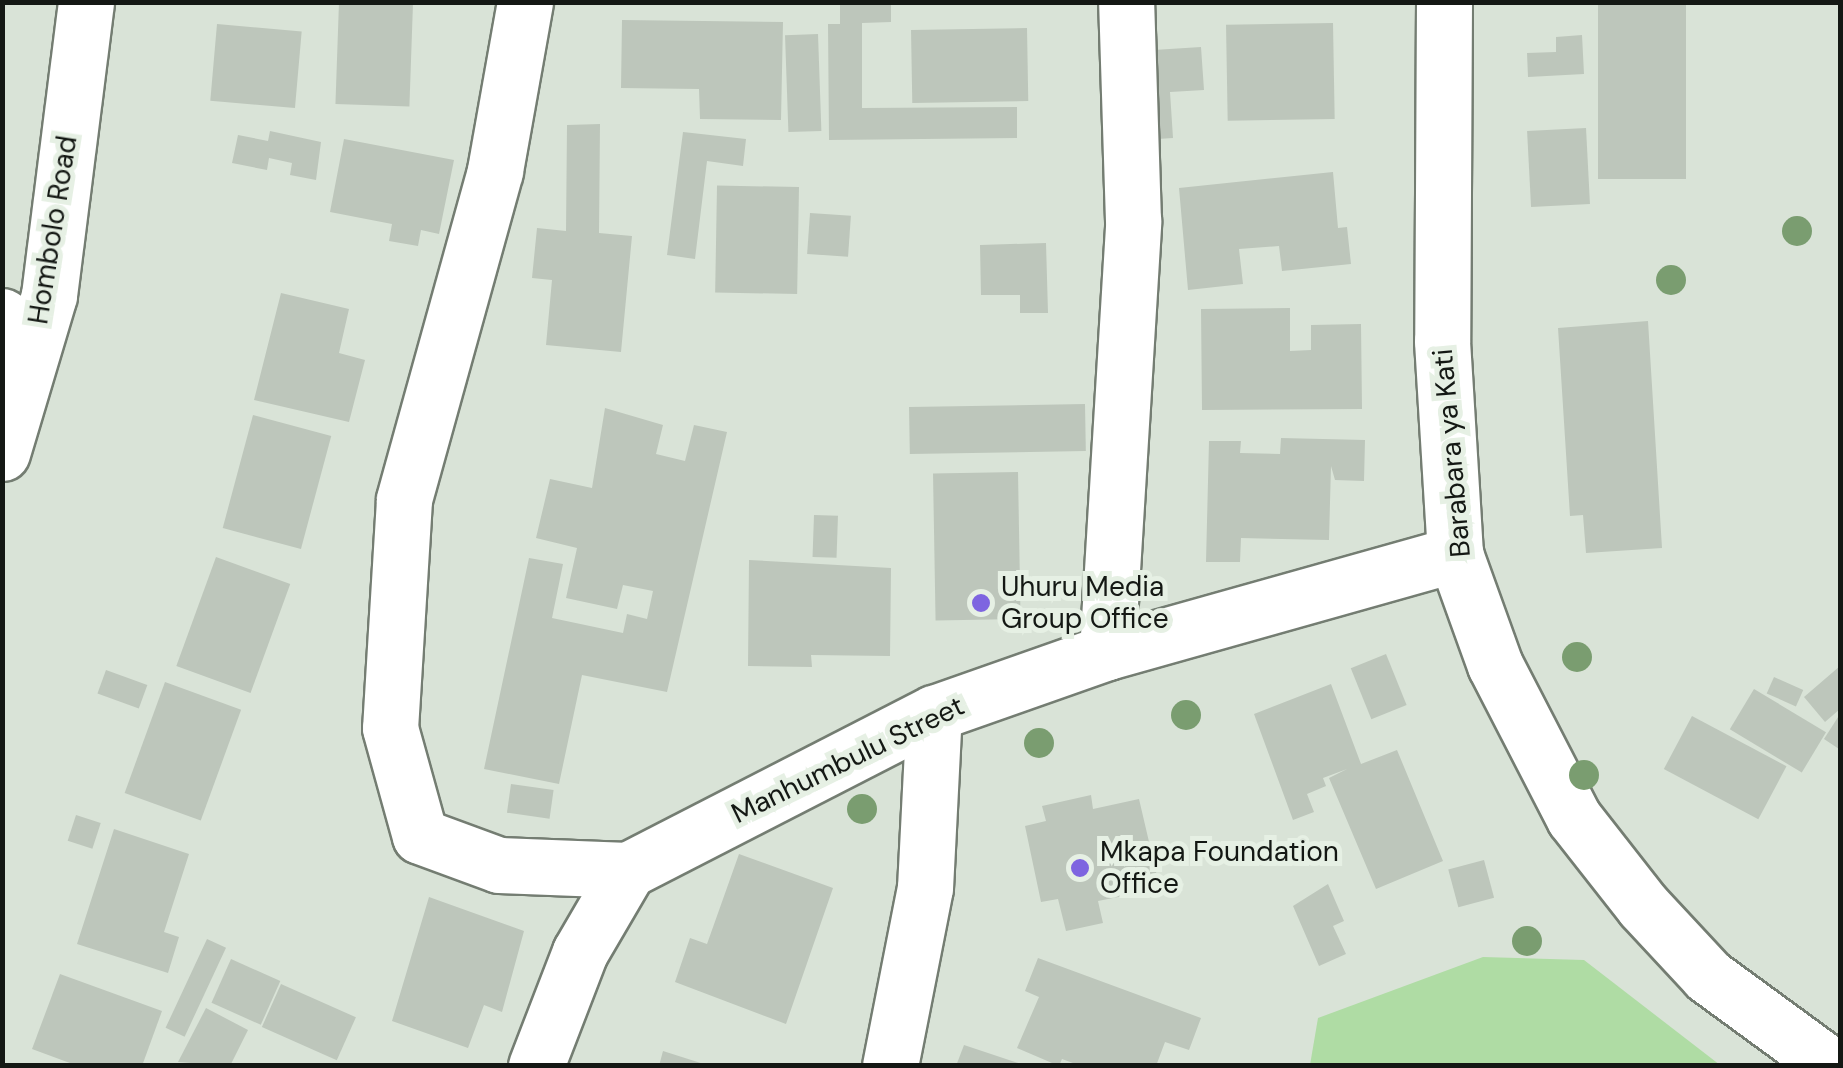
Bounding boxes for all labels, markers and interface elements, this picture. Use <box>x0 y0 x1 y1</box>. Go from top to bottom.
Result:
street label: Hombolo Road <box>22 133 84 327</box>
street label: Barabara ya Kati <box>1426 347 1478 559</box>
place label: Uhuru Media Group Office <box>1001 570 1169 636</box>
marker: Uhuru Media Group Office <box>970 592 992 614</box>
street label: Manhumbulu Street <box>726 689 970 831</box>
place label: Mkapa Foundation Office <box>1100 835 1339 901</box>
marker: Mkapa Foundation Office <box>1069 857 1091 879</box>

